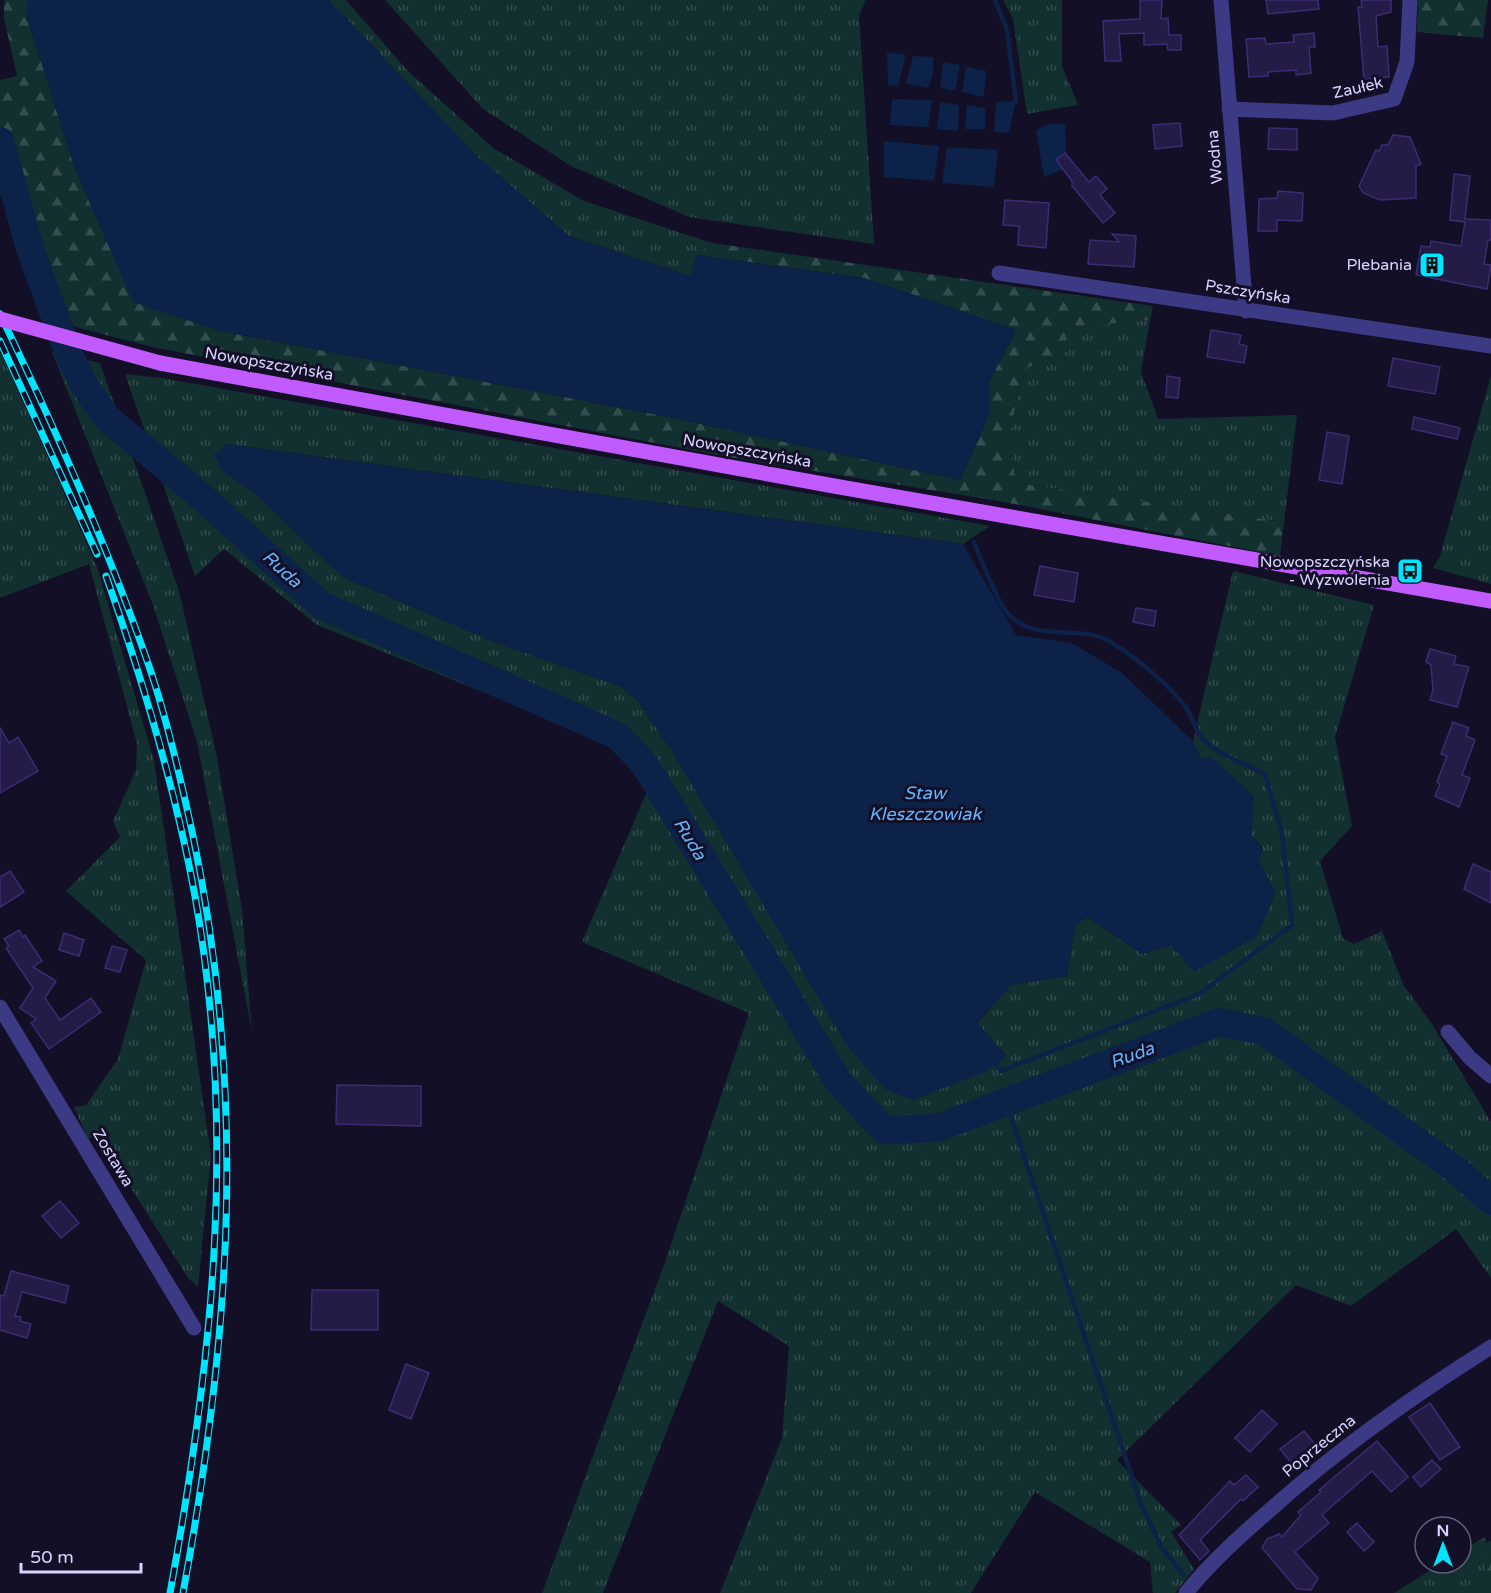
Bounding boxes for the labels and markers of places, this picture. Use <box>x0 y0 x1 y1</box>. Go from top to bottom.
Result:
building icon: Plebania <box>1417 250 1447 280</box>
place label: Plebania <box>1346 255 1412 275</box>
place label: Nowopszczyńska - Wyzwolenia <box>1260 552 1390 590</box>
bus stop icon: Nowopszczyńska - Wyzwolenia <box>1395 556 1425 586</box>

